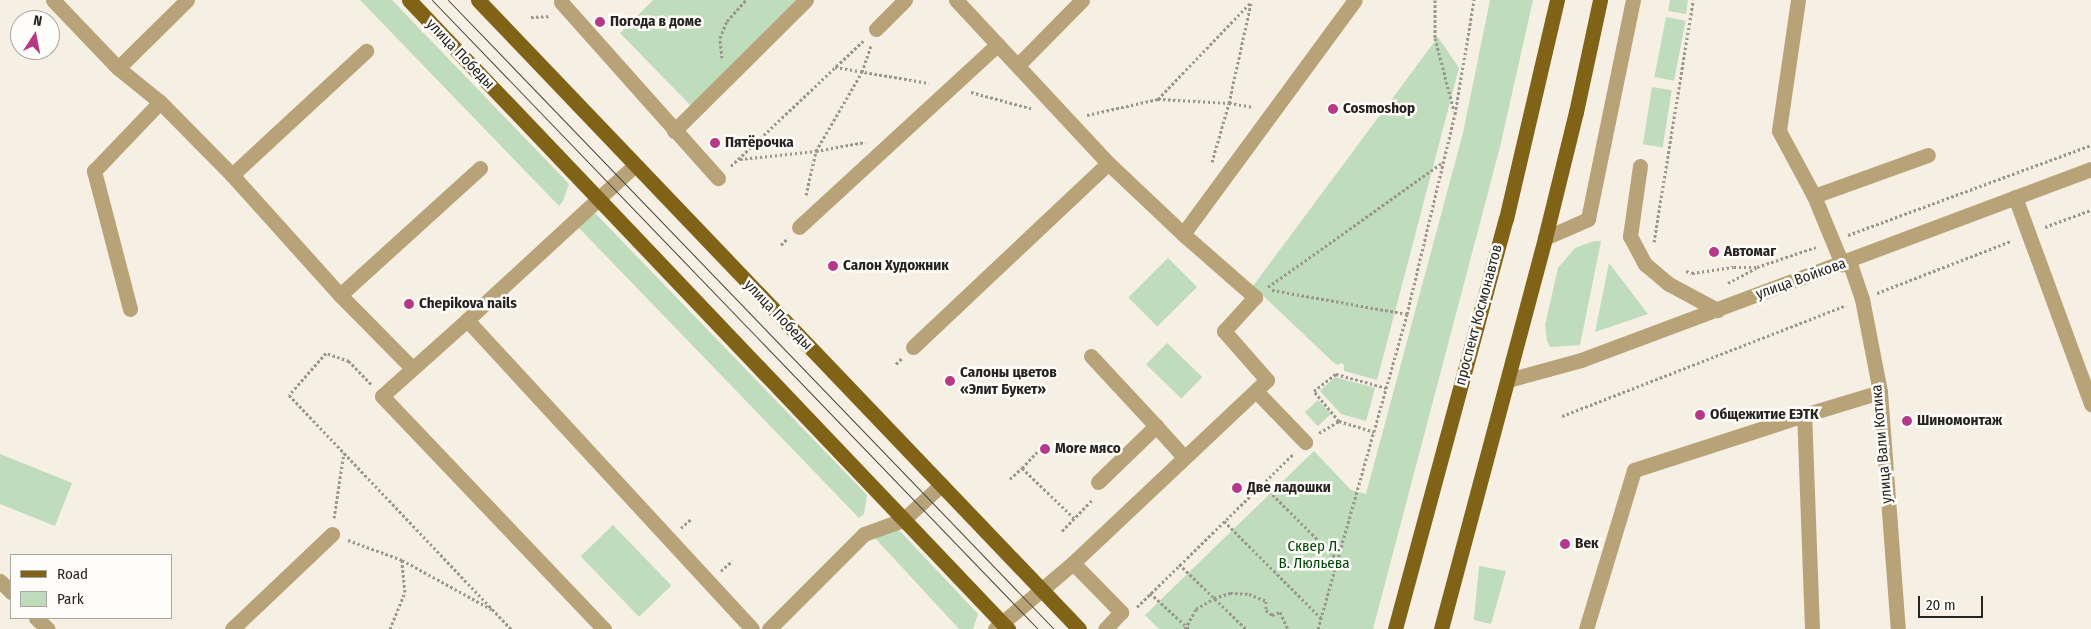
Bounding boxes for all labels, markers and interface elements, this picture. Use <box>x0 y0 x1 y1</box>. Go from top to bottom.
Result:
north arrow <box>10 10 60 60</box>
text: N <box>32 12 43 30</box>
place label: Погода в доме <box>610 13 702 31</box>
street label: улица Победы <box>422 15 498 93</box>
marker: Погода в доме <box>594 16 606 28</box>
place label: Cosmoshop <box>1343 100 1415 118</box>
marker: Cosmoshop <box>1327 103 1339 115</box>
place label: Пятёрочка <box>725 134 794 152</box>
marker: Пятёрочка <box>709 137 721 149</box>
street label: проспект Космонавтов <box>1452 243 1506 387</box>
place label: Автомаг <box>1724 243 1776 261</box>
marker: Автомаг <box>1708 246 1720 258</box>
street label: улица Войкова <box>1753 254 1849 304</box>
place label: Салон Художник <box>843 257 949 275</box>
marker: Салон Художник <box>827 260 839 272</box>
street label: улица Победы <box>740 276 816 354</box>
place label: Chepikova nails <box>419 295 517 313</box>
marker: Chepikova nails <box>403 298 415 310</box>
place label: Салоны цветов «Элит Букет» <box>960 363 1057 398</box>
marker: Салоны цветов «Элит Букет» <box>944 375 956 387</box>
street label: улица Вали Котика <box>1868 384 1896 504</box>
place label: Общежитие ЕЭТК <box>1710 406 1819 424</box>
marker: Общежитие ЕЭТК <box>1694 409 1706 421</box>
place label: Шиномонтаж <box>1917 412 2002 430</box>
marker: Шиномонтаж <box>1901 415 1913 427</box>
place label: More мясо <box>1055 440 1121 458</box>
marker: More мясо <box>1039 443 1051 455</box>
place label: Две ладошки <box>1247 479 1331 497</box>
marker: Две ладошки <box>1231 482 1243 494</box>
place label: Век <box>1575 535 1599 553</box>
park label: Сквер Л. В. Люльева <box>1278 537 1350 572</box>
marker: Век <box>1559 538 1571 550</box>
legend <box>10 554 172 619</box>
text: Road <box>57 565 88 583</box>
scale bar <box>1921 586 1986 618</box>
text: Park <box>57 590 84 608</box>
text: 20 m <box>1926 596 1956 614</box>

